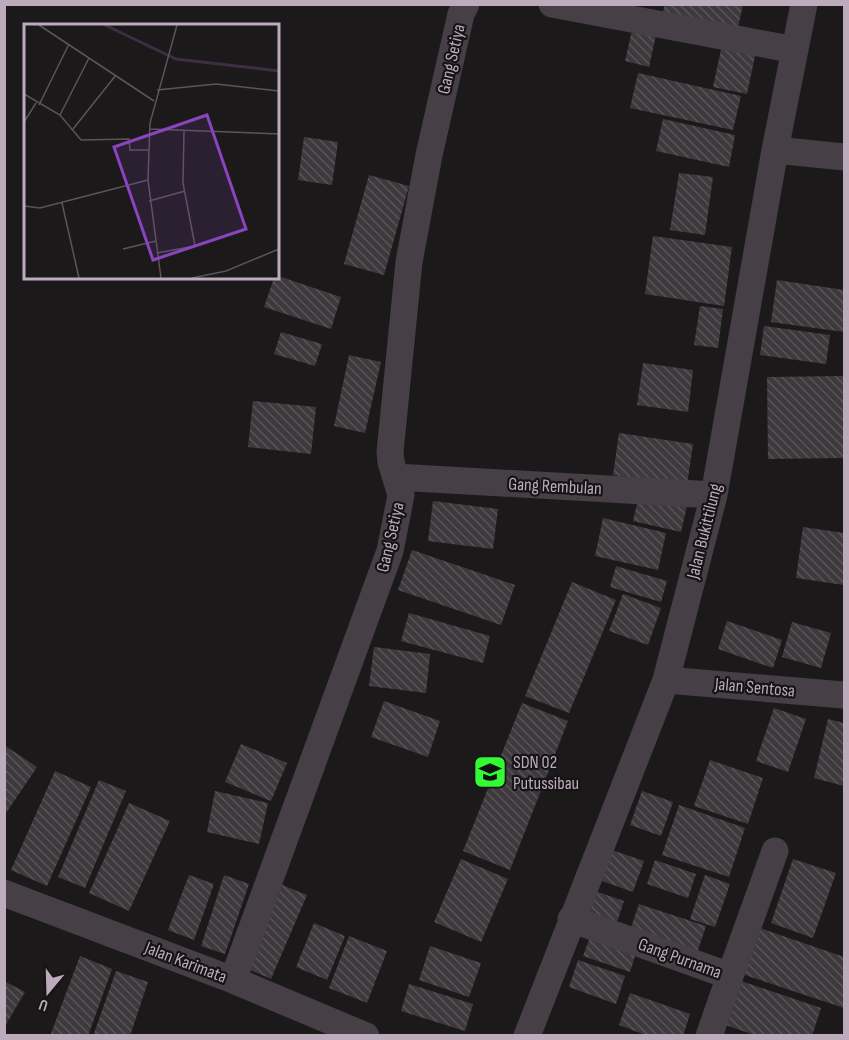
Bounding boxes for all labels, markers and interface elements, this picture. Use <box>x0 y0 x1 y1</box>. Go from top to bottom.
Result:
street label: Gang Setiya <box>433 22 470 96</box>
inset map <box>24 24 279 279</box>
street label: Gang Rembulan <box>508 474 602 499</box>
street label: Jalan Bukittilung <box>682 481 726 582</box>
street label: Gang Setiya <box>372 500 409 574</box>
street label: Jalan Sentosa <box>713 673 796 701</box>
place label: SDN 02 Putussibau <box>513 752 579 794</box>
school or university icon: SDN 02 Putussibau <box>472 754 508 790</box>
street label: Gang Purnama <box>635 934 724 983</box>
street label: Jalan Karimata <box>141 937 230 988</box>
north arrow <box>18 962 78 1022</box>
text: U <box>37 994 51 1015</box>

